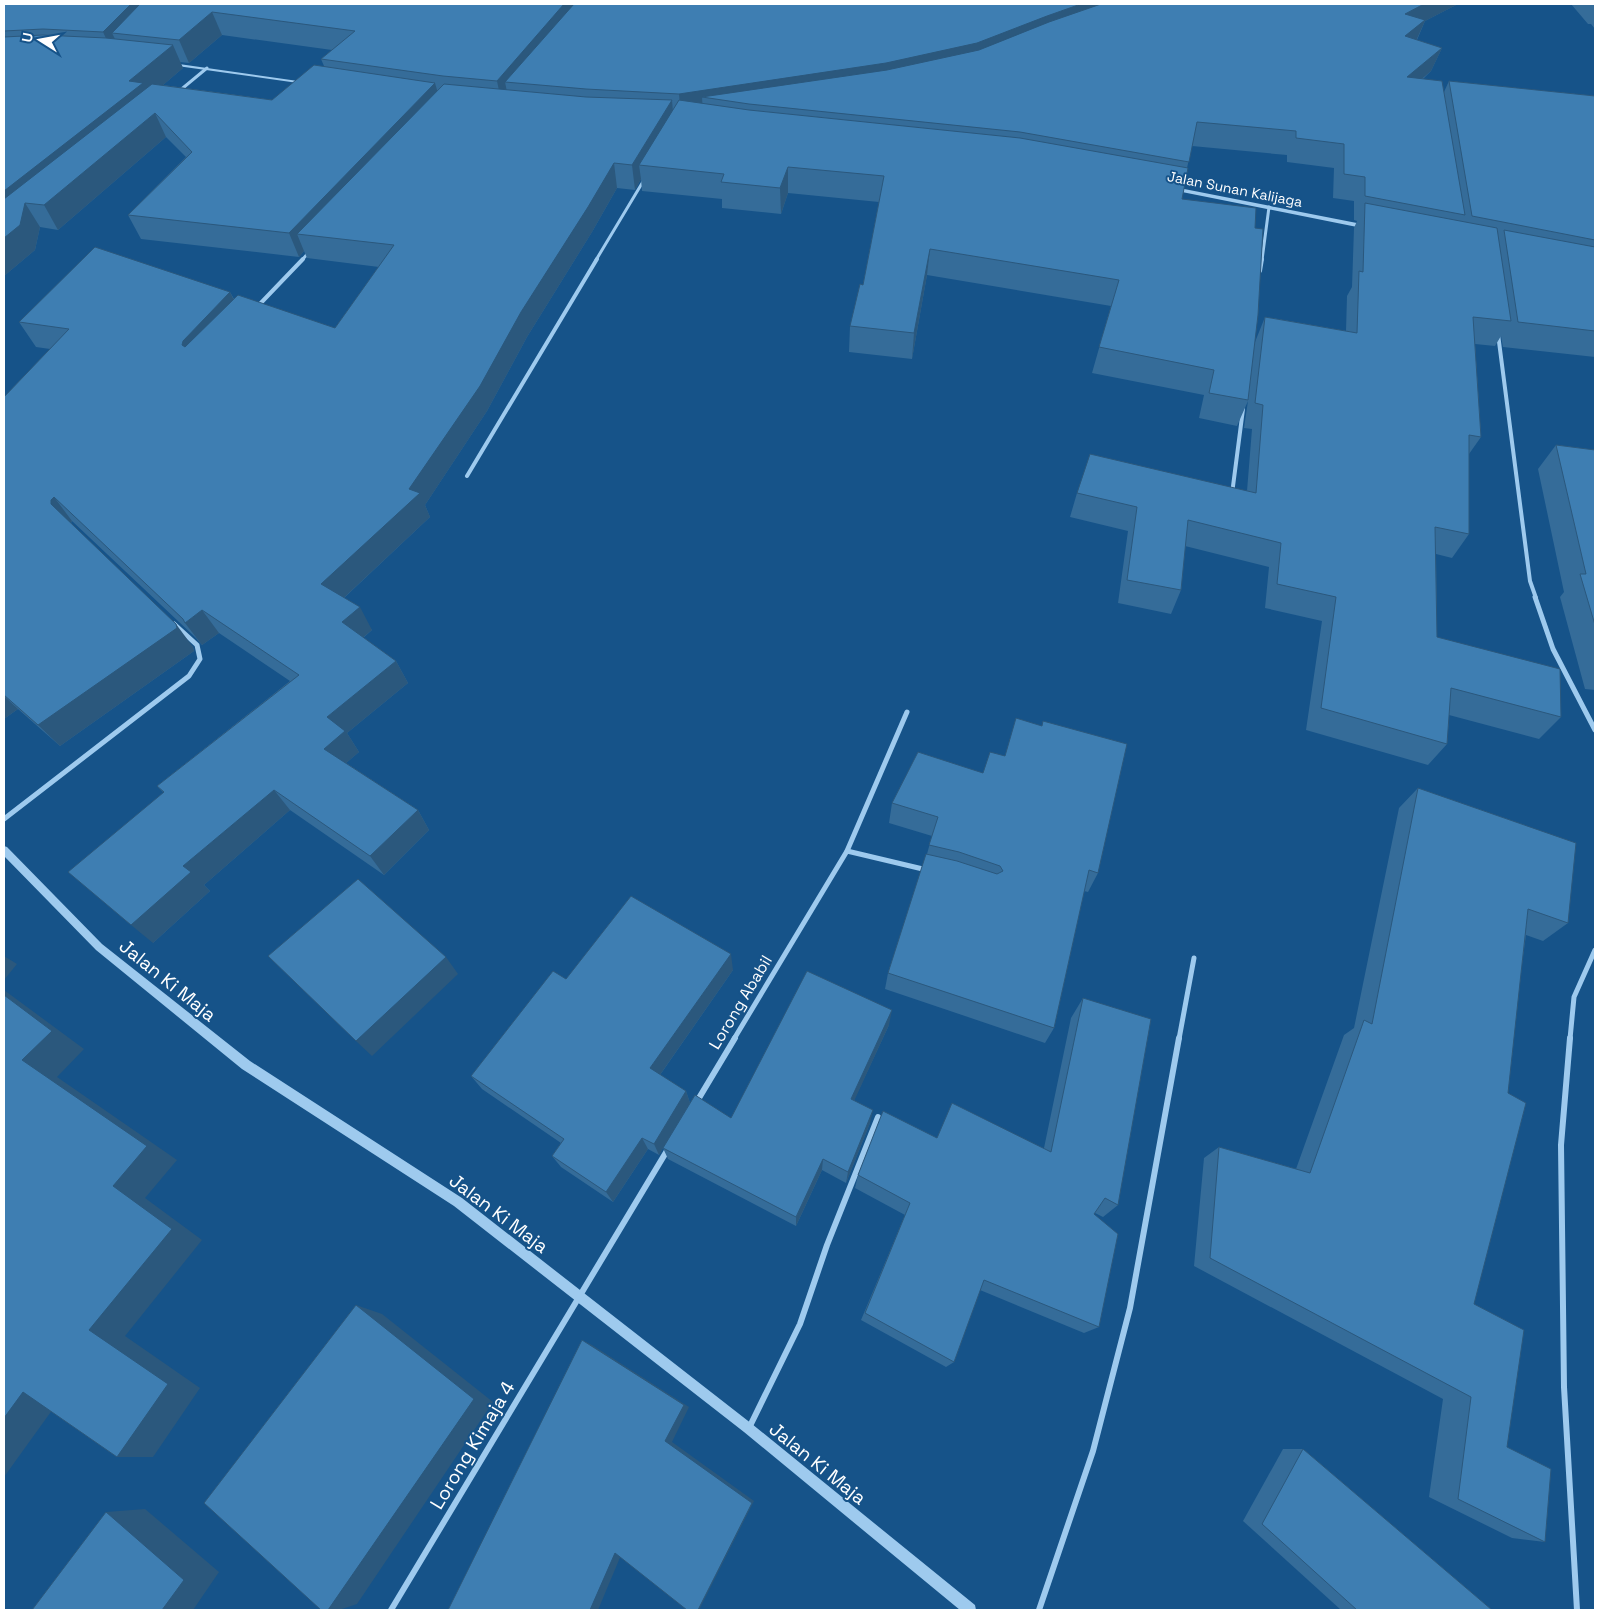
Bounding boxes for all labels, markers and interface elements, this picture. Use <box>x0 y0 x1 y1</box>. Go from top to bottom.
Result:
north arrow <box>15 15 65 65</box>
text: U <box>18 31 37 44</box>
street label: Jalan Sunan Kalijaga <box>1166 167 1304 211</box>
street label: Jalan Ki Maja <box>114 934 221 1027</box>
street label: Lorong Ababil <box>704 951 777 1053</box>
street label: Jalan Ki Maja <box>444 1168 553 1259</box>
street label: Lorong Kimaja 4 <box>424 1376 521 1514</box>
street label: Jalan Ki Maja <box>764 1417 871 1510</box>

